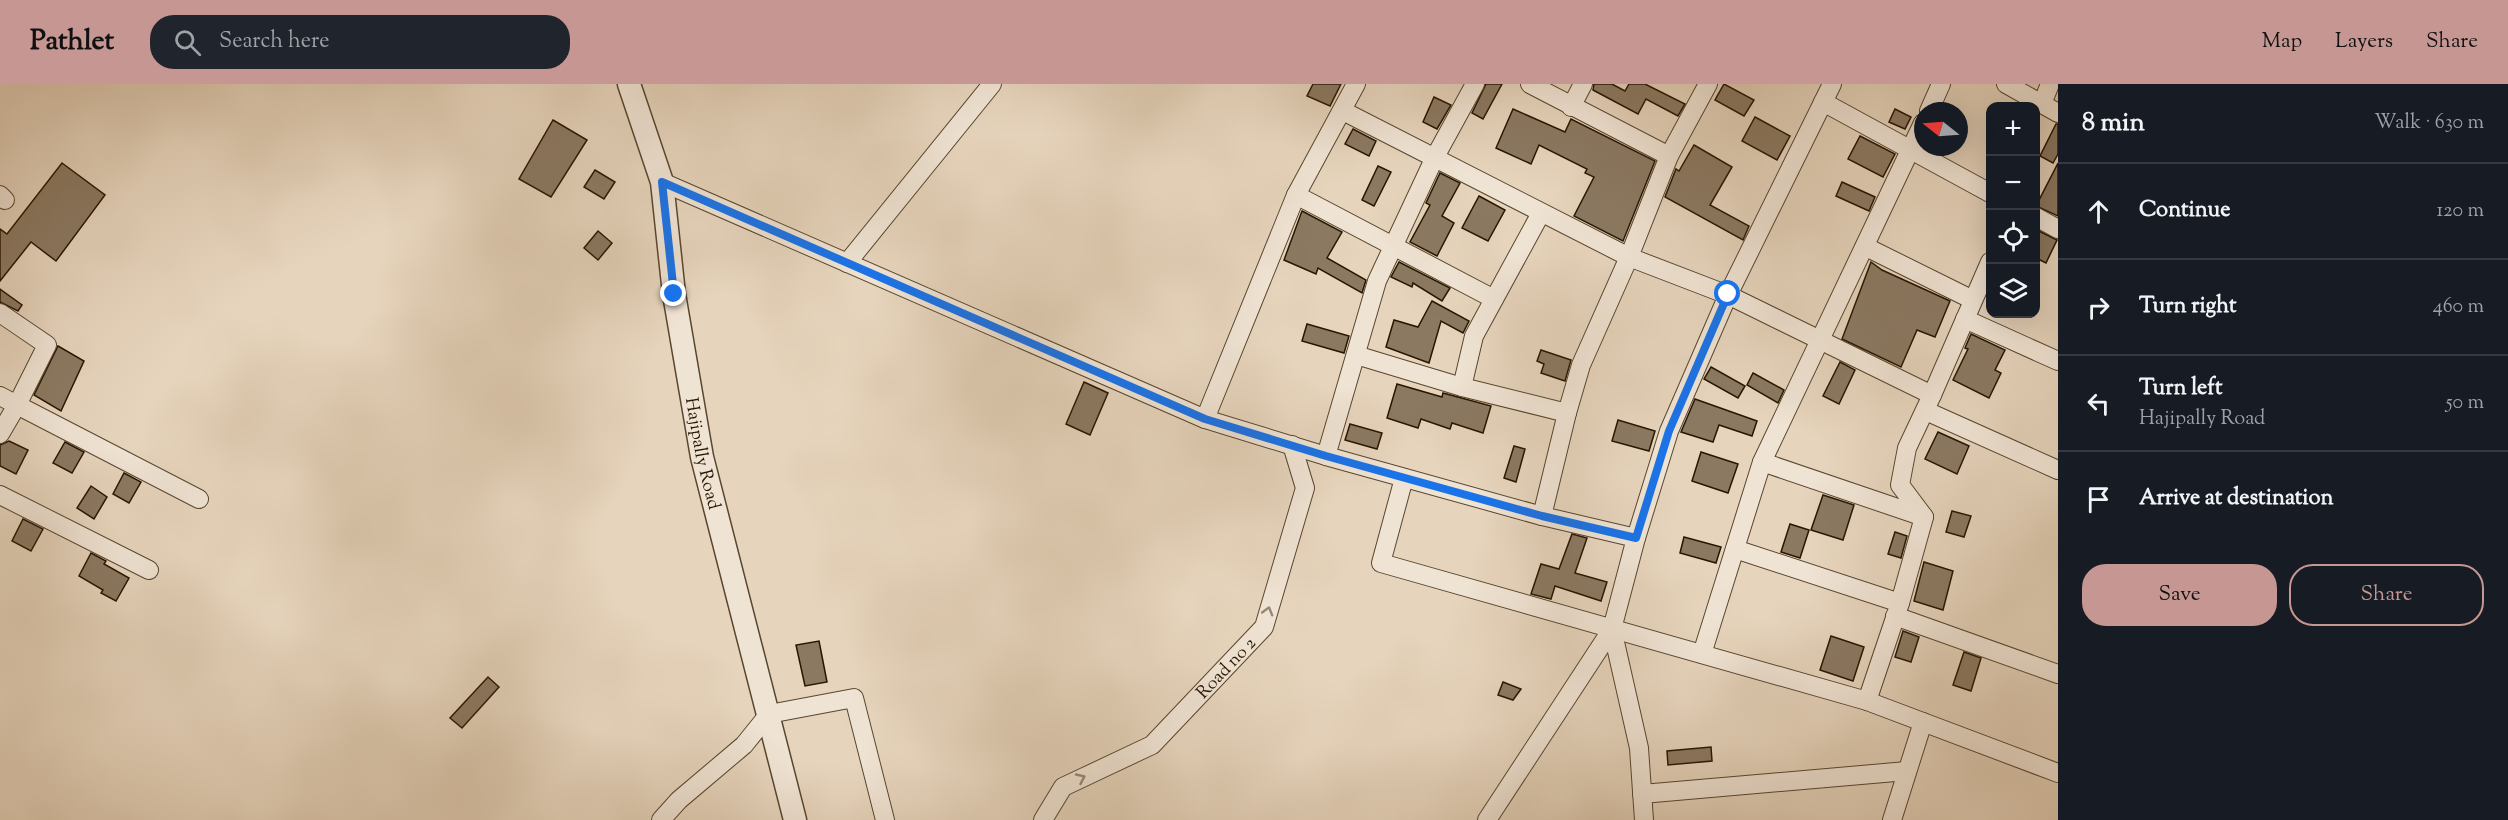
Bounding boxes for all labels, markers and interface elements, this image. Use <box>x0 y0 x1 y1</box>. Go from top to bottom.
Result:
search box <box>150 15 570 69</box>
text: Pathlet <box>30 22 114 62</box>
icon: search <box>171 26 204 59</box>
text: Search here <box>219 26 329 58</box>
text: Map <box>2262 27 2302 57</box>
text: Layers <box>2335 27 2393 57</box>
text: Share <box>2426 27 2478 57</box>
north arrow <box>1914 102 1968 156</box>
map controls <box>1986 102 2040 318</box>
button: + <box>1986 102 2040 156</box>
text: 8 min <box>2082 105 2145 142</box>
text: Walk · 630 m <box>2374 109 2484 138</box>
button: − <box>1986 156 2040 210</box>
icon: ahead <box>2082 195 2115 228</box>
text: Continue <box>2139 195 2230 227</box>
text: 120 m <box>2436 197 2484 226</box>
button: locate <box>1986 210 2040 264</box>
button: layers <box>1986 264 2040 318</box>
route end <box>660 280 686 306</box>
route start <box>1714 280 1740 306</box>
icon: right <box>2082 291 2115 324</box>
text: Turn right <box>2139 291 2236 323</box>
text: 460 m <box>2433 293 2484 322</box>
text: Turn left <box>2139 373 2222 405</box>
icon: left <box>2082 387 2115 420</box>
text: 50 m <box>2446 389 2484 418</box>
street label: Hajipally Road <box>677 396 726 513</box>
text: Hajipally Road <box>2139 405 2265 434</box>
icon: arrive <box>2082 483 2115 516</box>
text: Arrive at destination <box>2139 483 2334 515</box>
button: Save <box>2082 564 2277 626</box>
button: Share <box>2289 564 2484 626</box>
one-way arrow <box>1261 606 1274 616</box>
street label: Road no 2 <box>1191 632 1263 706</box>
one-way arrow <box>1075 774 1086 786</box>

